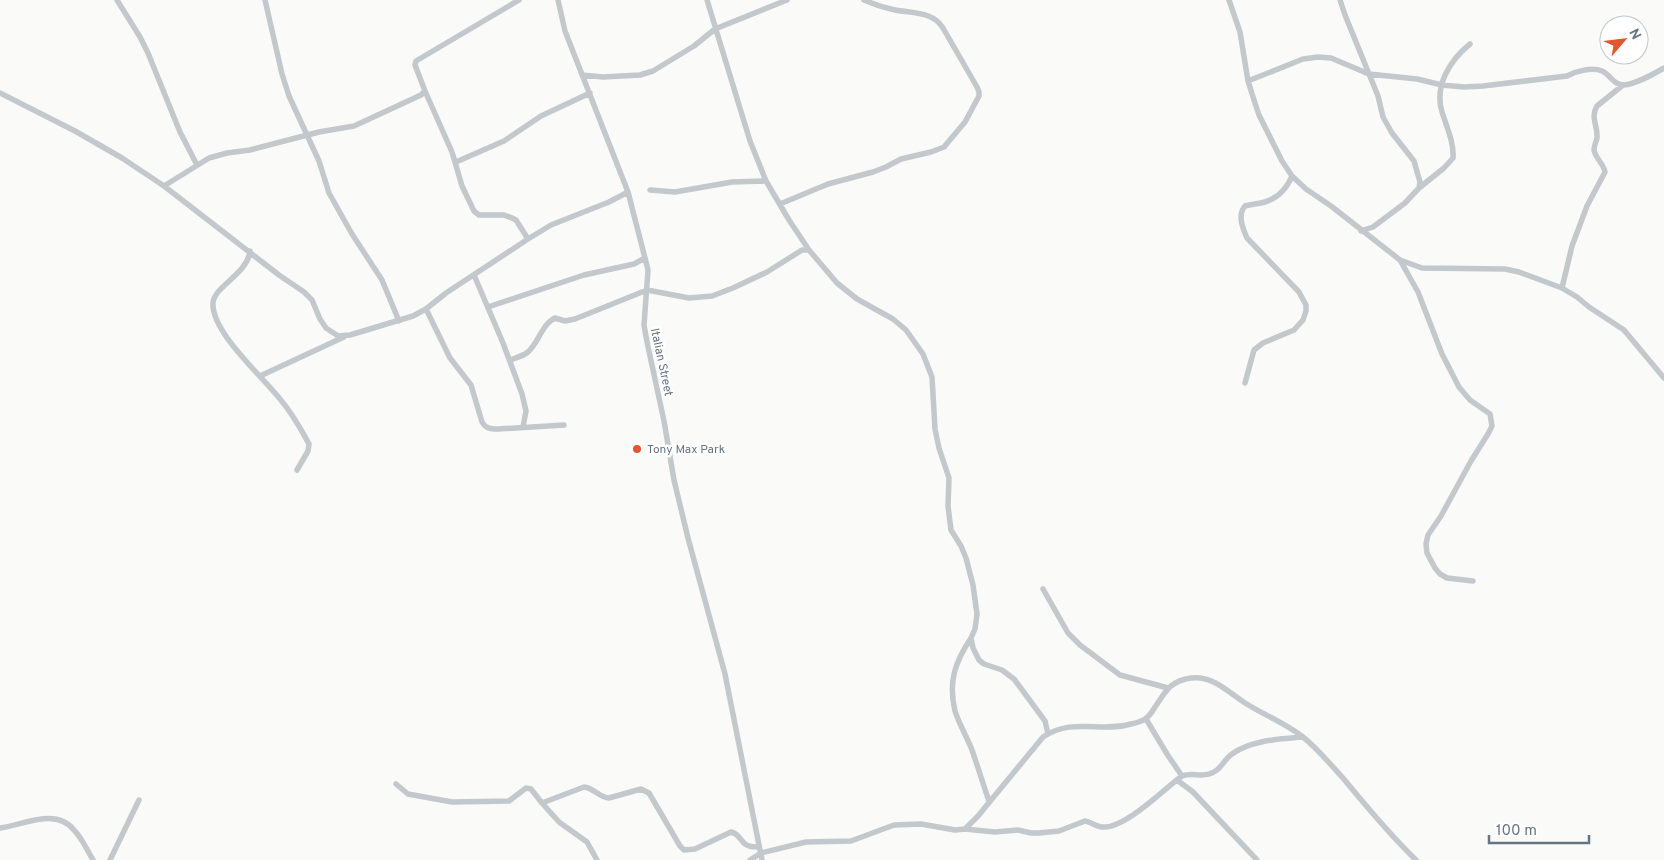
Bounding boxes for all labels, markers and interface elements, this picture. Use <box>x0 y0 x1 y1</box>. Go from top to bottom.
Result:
north arrow <box>1599 15 1649 65</box>
text: N <box>1624 26 1644 43</box>
street label: Italian Street <box>646 327 676 398</box>
place label: Tony Max Park <box>647 442 725 458</box>
marker: Tony Max Park <box>631 443 643 455</box>
scale bar <box>1489 812 1589 844</box>
text: 100 m <box>1496 822 1537 841</box>

